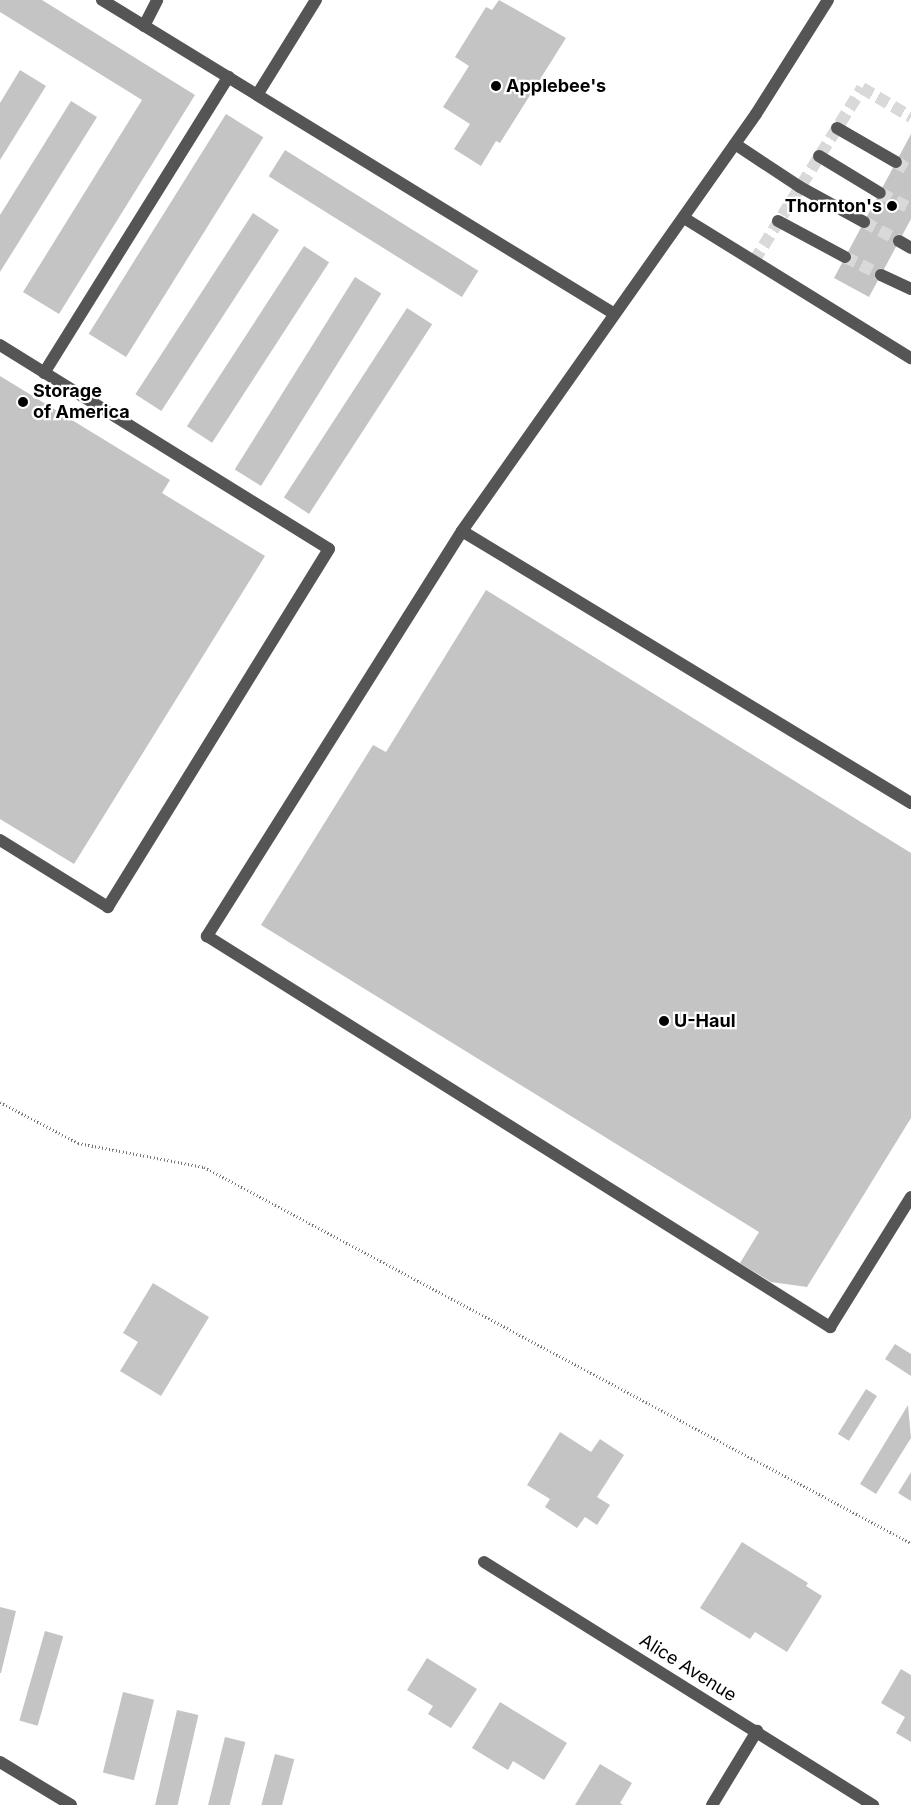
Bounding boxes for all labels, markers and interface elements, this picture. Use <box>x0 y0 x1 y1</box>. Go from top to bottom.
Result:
place label: Applebee's <box>506 75 606 97</box>
marker: Applebee's <box>490 80 502 92</box>
place label: Thornton's <box>785 195 882 217</box>
marker: Thornton's <box>886 200 898 212</box>
place label: Storage of America <box>33 381 130 424</box>
marker: Storage of America <box>17 396 29 408</box>
place label: U-Haul <box>674 1010 736 1032</box>
marker: U-Haul <box>658 1015 670 1027</box>
street label: Alice Avenue <box>636 1630 740 1706</box>

